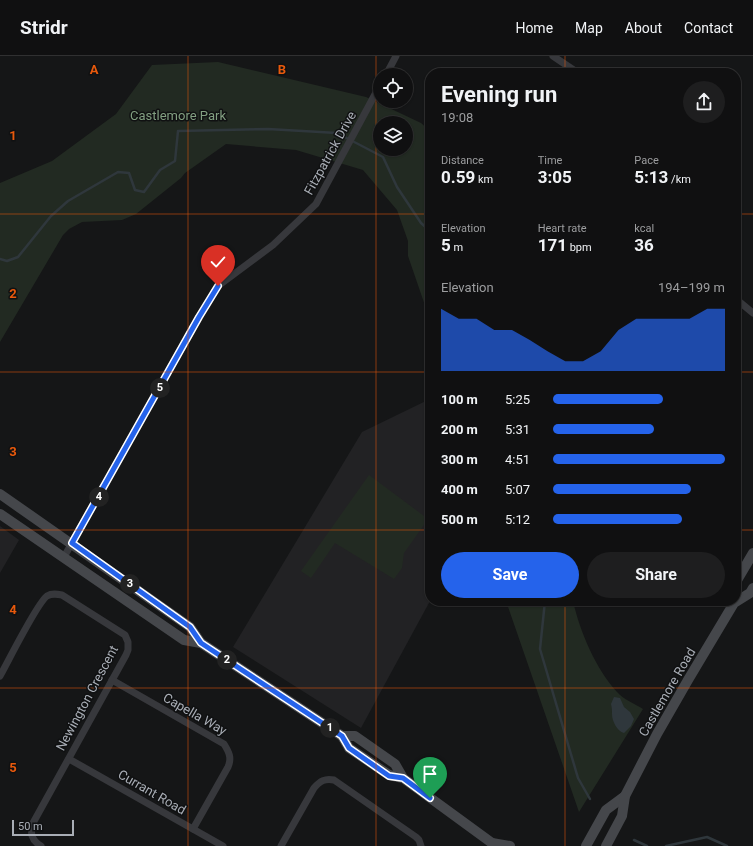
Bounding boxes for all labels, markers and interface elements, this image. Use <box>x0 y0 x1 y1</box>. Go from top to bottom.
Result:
text: Stridr <box>20 16 68 39</box>
text: Home <box>515 20 553 36</box>
text: Map <box>575 20 603 36</box>
text: About <box>625 20 662 36</box>
text: Contact <box>684 20 733 36</box>
text: A <box>90 62 99 77</box>
text: B <box>278 62 286 77</box>
map controls <box>373 68 413 156</box>
button: locate <box>373 68 413 108</box>
button: share <box>683 81 725 123</box>
text: Evening run <box>441 82 557 107</box>
park label: Castlemore Park <box>130 108 226 123</box>
street label: Fitzpatrick Drive <box>301 109 359 197</box>
text: 19:08 <box>441 110 473 125</box>
button: layers <box>373 116 413 156</box>
text: 1 <box>9 128 17 143</box>
text: Distance <box>441 154 484 167</box>
text: Time <box>538 154 562 167</box>
text: Pace <box>634 154 659 167</box>
text: 0.59 <box>441 167 475 187</box>
text: 3:05 <box>538 167 572 187</box>
text: 5:13 <box>634 167 668 187</box>
text: km <box>475 173 493 186</box>
text: /km <box>668 173 691 186</box>
text: Elevation <box>441 222 486 235</box>
text: Heart rate <box>538 222 587 235</box>
text: kcal <box>634 222 654 235</box>
text: 5 <box>441 235 451 255</box>
text: 171 <box>538 235 567 255</box>
text: 36 <box>634 235 654 255</box>
text: m <box>451 241 463 254</box>
text: bpm <box>567 241 592 254</box>
pin <box>201 245 235 286</box>
icon: check <box>207 251 229 273</box>
text: Elevation <box>441 280 494 295</box>
text: 194–199 m <box>658 280 725 295</box>
text: 2 <box>9 286 17 301</box>
pin: 5 <box>150 378 170 398</box>
text: 5 <box>157 381 163 394</box>
text: 100 m <box>441 392 478 407</box>
text: 5:25 <box>505 392 530 407</box>
text: 200 m <box>441 422 478 437</box>
text: 5:31 <box>505 422 530 437</box>
text: 3 <box>9 444 17 459</box>
text: 300 m <box>441 452 478 467</box>
text: 4:51 <box>505 452 530 467</box>
text: 400 m <box>441 482 478 497</box>
text: 5:07 <box>505 482 530 497</box>
pin: 4 <box>89 487 109 507</box>
text: 4 <box>96 490 102 503</box>
text: 500 m <box>441 512 478 527</box>
text: 5:12 <box>505 512 530 527</box>
button: Save <box>441 552 579 598</box>
button: Share <box>587 552 725 598</box>
pin: 3 <box>120 574 140 594</box>
text: 3 <box>127 577 133 590</box>
text: 4 <box>9 602 17 617</box>
street label: Newington Crescent <box>53 643 121 753</box>
street label: Castlemore Road <box>636 645 698 739</box>
pin: 2 <box>217 650 237 670</box>
text: 2 <box>224 653 230 666</box>
street label: Capella Way <box>161 690 229 738</box>
pin: 1 <box>320 718 340 738</box>
text: 1 <box>327 721 333 734</box>
pin <box>413 757 447 798</box>
text: 5 <box>9 760 17 775</box>
icon: arrive <box>419 763 441 785</box>
street label: Currant Road <box>115 767 189 817</box>
scale bar <box>12 818 74 837</box>
text: 50 m <box>18 820 43 833</box>

